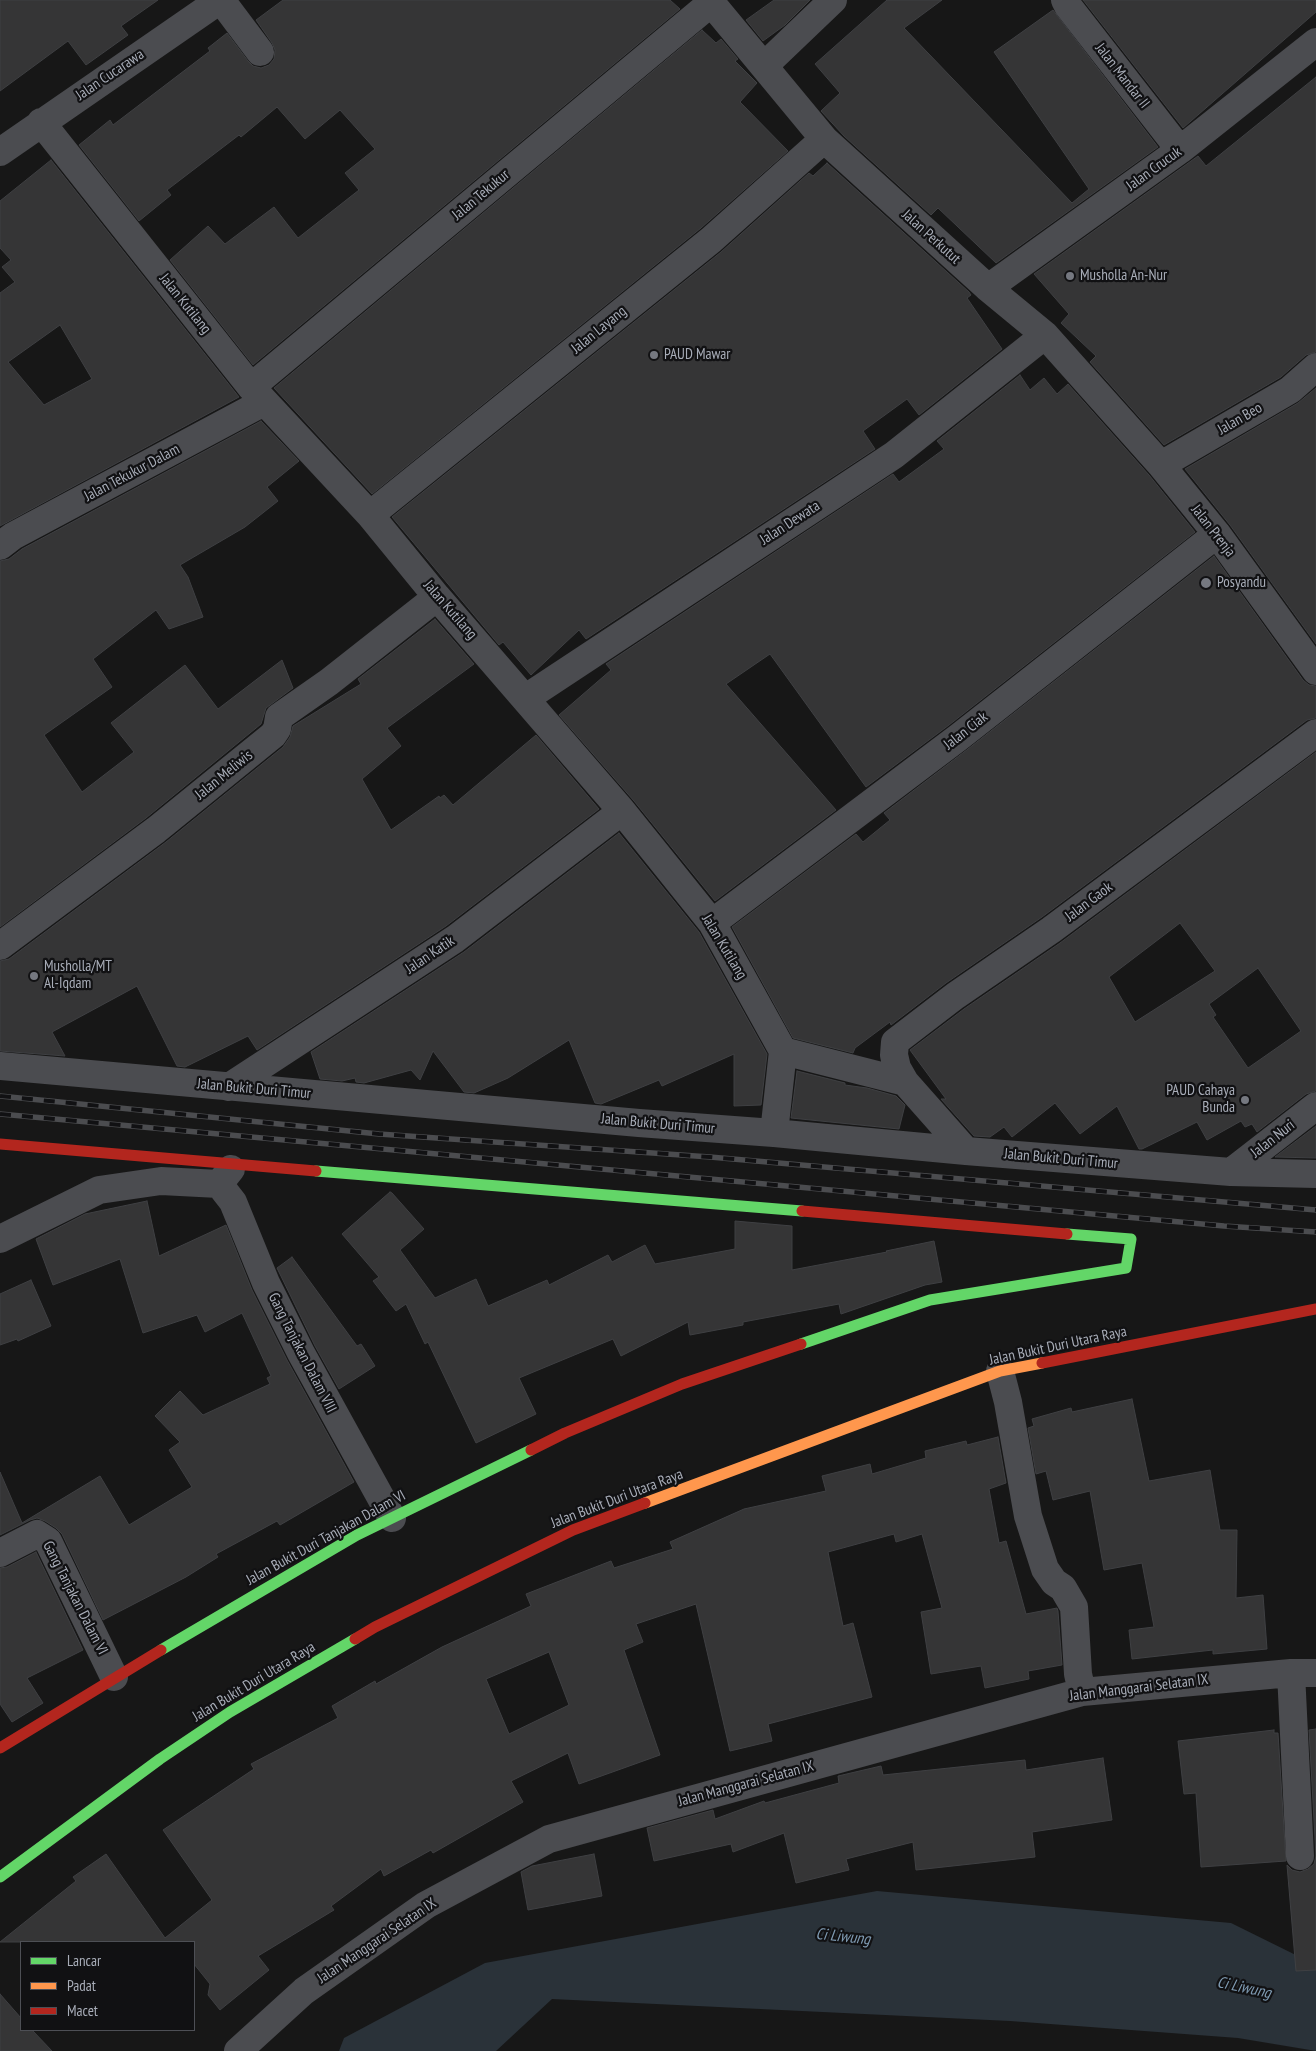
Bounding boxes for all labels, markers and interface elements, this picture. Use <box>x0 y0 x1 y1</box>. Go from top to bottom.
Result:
street label: Jalan Mandar II <box>1091 40 1153 112</box>
street label: Jalan Cucarawa <box>72 46 148 104</box>
street label: Jalan Crucuk <box>1123 143 1185 195</box>
street label: Jalan Tekukur <box>449 166 513 224</box>
street label: Jalan Perkutut <box>898 206 964 268</box>
place label: Musholla An-Nur <box>1080 267 1167 285</box>
street label: Jalan Kutilang <box>155 270 215 338</box>
marker: Musholla An-Nur <box>1064 270 1076 282</box>
street label: Jalan Layang <box>568 302 630 358</box>
place label: PAUD Mawar <box>664 346 730 364</box>
marker: PAUD Mawar <box>648 349 660 361</box>
street label: Jalan Beo <box>1215 399 1265 439</box>
street label: Jalan Tekukur Dalam <box>81 440 183 506</box>
street label: Jalan Dewata <box>757 497 823 549</box>
street label: Jalan Prenja <box>1187 501 1239 561</box>
place label: Posyandu <box>1217 574 1266 592</box>
marker: Posyandu <box>1199 576 1213 590</box>
street label: Jalan Kutilang <box>419 577 481 643</box>
street label: Jalan Ciak <box>940 708 992 754</box>
street label: Jalan Meliwis <box>192 746 256 804</box>
street label: Jalan Gaok <box>1062 878 1116 926</box>
street label: Jalan Kutilang <box>698 911 750 983</box>
street label: Jalan Katik <box>402 932 458 978</box>
place label: Musholla/MT Al-Iqdam <box>44 958 112 993</box>
marker: Musholla/MT Al-Iqdam <box>28 970 40 982</box>
street label: Jalan Bukit Duri Timur <box>196 1075 312 1103</box>
place label: PAUD Cahaya Bunda <box>1166 1082 1235 1117</box>
marker: PAUD Cahaya Bunda <box>1239 1094 1251 1106</box>
street label: Jalan Bukit Duri Timur <box>600 1110 716 1138</box>
street label: Jalan Nuri <box>1247 1116 1299 1162</box>
street label: Jalan Bukit Duri Timur <box>1003 1145 1119 1173</box>
street label: Gang Tanjakan Dalam VIII <box>264 1290 340 1416</box>
street label: Jalan Bukit Duri Utara Raya <box>988 1323 1128 1369</box>
street label: Jalan Bukit Duri Utara Raya <box>549 1466 685 1532</box>
street label: Jalan Bukit Duri Tanjakan Dalam VI <box>243 1487 409 1589</box>
street label: Gang Tanjakan Dalam VI <box>39 1538 111 1658</box>
street label: Jalan Bukit Duri Utara Raya <box>189 1638 319 1726</box>
street label: Jalan Manggarai Selatan IX <box>1069 1671 1209 1705</box>
street label: Jalan Manggarai Selatan IX <box>676 1757 816 1811</box>
street label: Jalan Manggarai Selatan IX <box>314 1895 440 1987</box>
water label: Ci Liwung <box>815 1925 871 1949</box>
legend <box>20 1941 195 2031</box>
text: Lancar <box>67 1951 101 1970</box>
water label: Ci Liwung <box>1215 1973 1273 2003</box>
text: Padat <box>67 1976 96 1995</box>
text: Macet <box>67 2001 98 2020</box>

